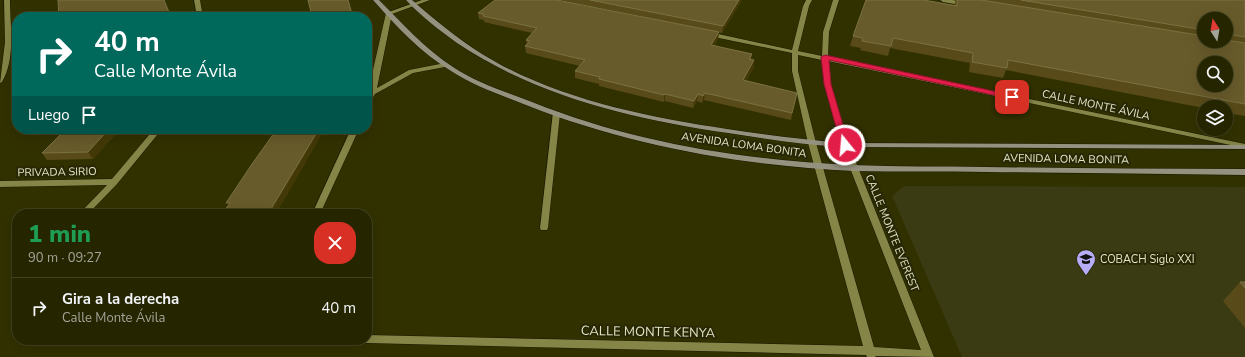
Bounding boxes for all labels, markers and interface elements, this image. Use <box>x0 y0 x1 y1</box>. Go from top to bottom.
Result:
north arrow <box>1197 12 1233 48</box>
map controls <box>1197 12 1233 136</box>
text: 40 m <box>94 23 160 61</box>
icon: right <box>28 28 80 80</box>
button: search <box>1197 56 1233 92</box>
text: Calle Monte Ávila <box>94 59 237 83</box>
pin <box>995 80 1029 114</box>
street label: CALLE MONTE ÁVILA <box>1041 85 1151 124</box>
icon: arrive <box>1001 86 1023 108</box>
button: layers <box>1197 100 1233 136</box>
icon: arrive <box>78 104 100 126</box>
text: Luego <box>28 105 70 125</box>
position arrow <box>824 124 866 166</box>
street label: AVENIDA LOMA BONITA <box>680 129 808 161</box>
street label: AVENIDA LOMA BONITA <box>1003 150 1129 168</box>
street label: PRIVADA SIRIO <box>17 164 97 180</box>
street label: CALLE MONTE EVEREST <box>862 172 923 294</box>
text: 1 min <box>28 218 91 250</box>
button: close <box>314 222 356 264</box>
school or university icon: COBACH Siglo XXI <box>1075 248 1097 276</box>
text: 90 m · 09:27 <box>28 249 102 267</box>
place label: COBACH Siglo XXI <box>1100 252 1194 267</box>
text: Gira a la derecha <box>62 289 179 309</box>
icon: right <box>28 297 50 319</box>
text: 40 m <box>321 298 356 318</box>
text: Calle Monte Ávila <box>62 309 165 327</box>
street label: CALLE MONTE KENYA <box>581 322 716 342</box>

